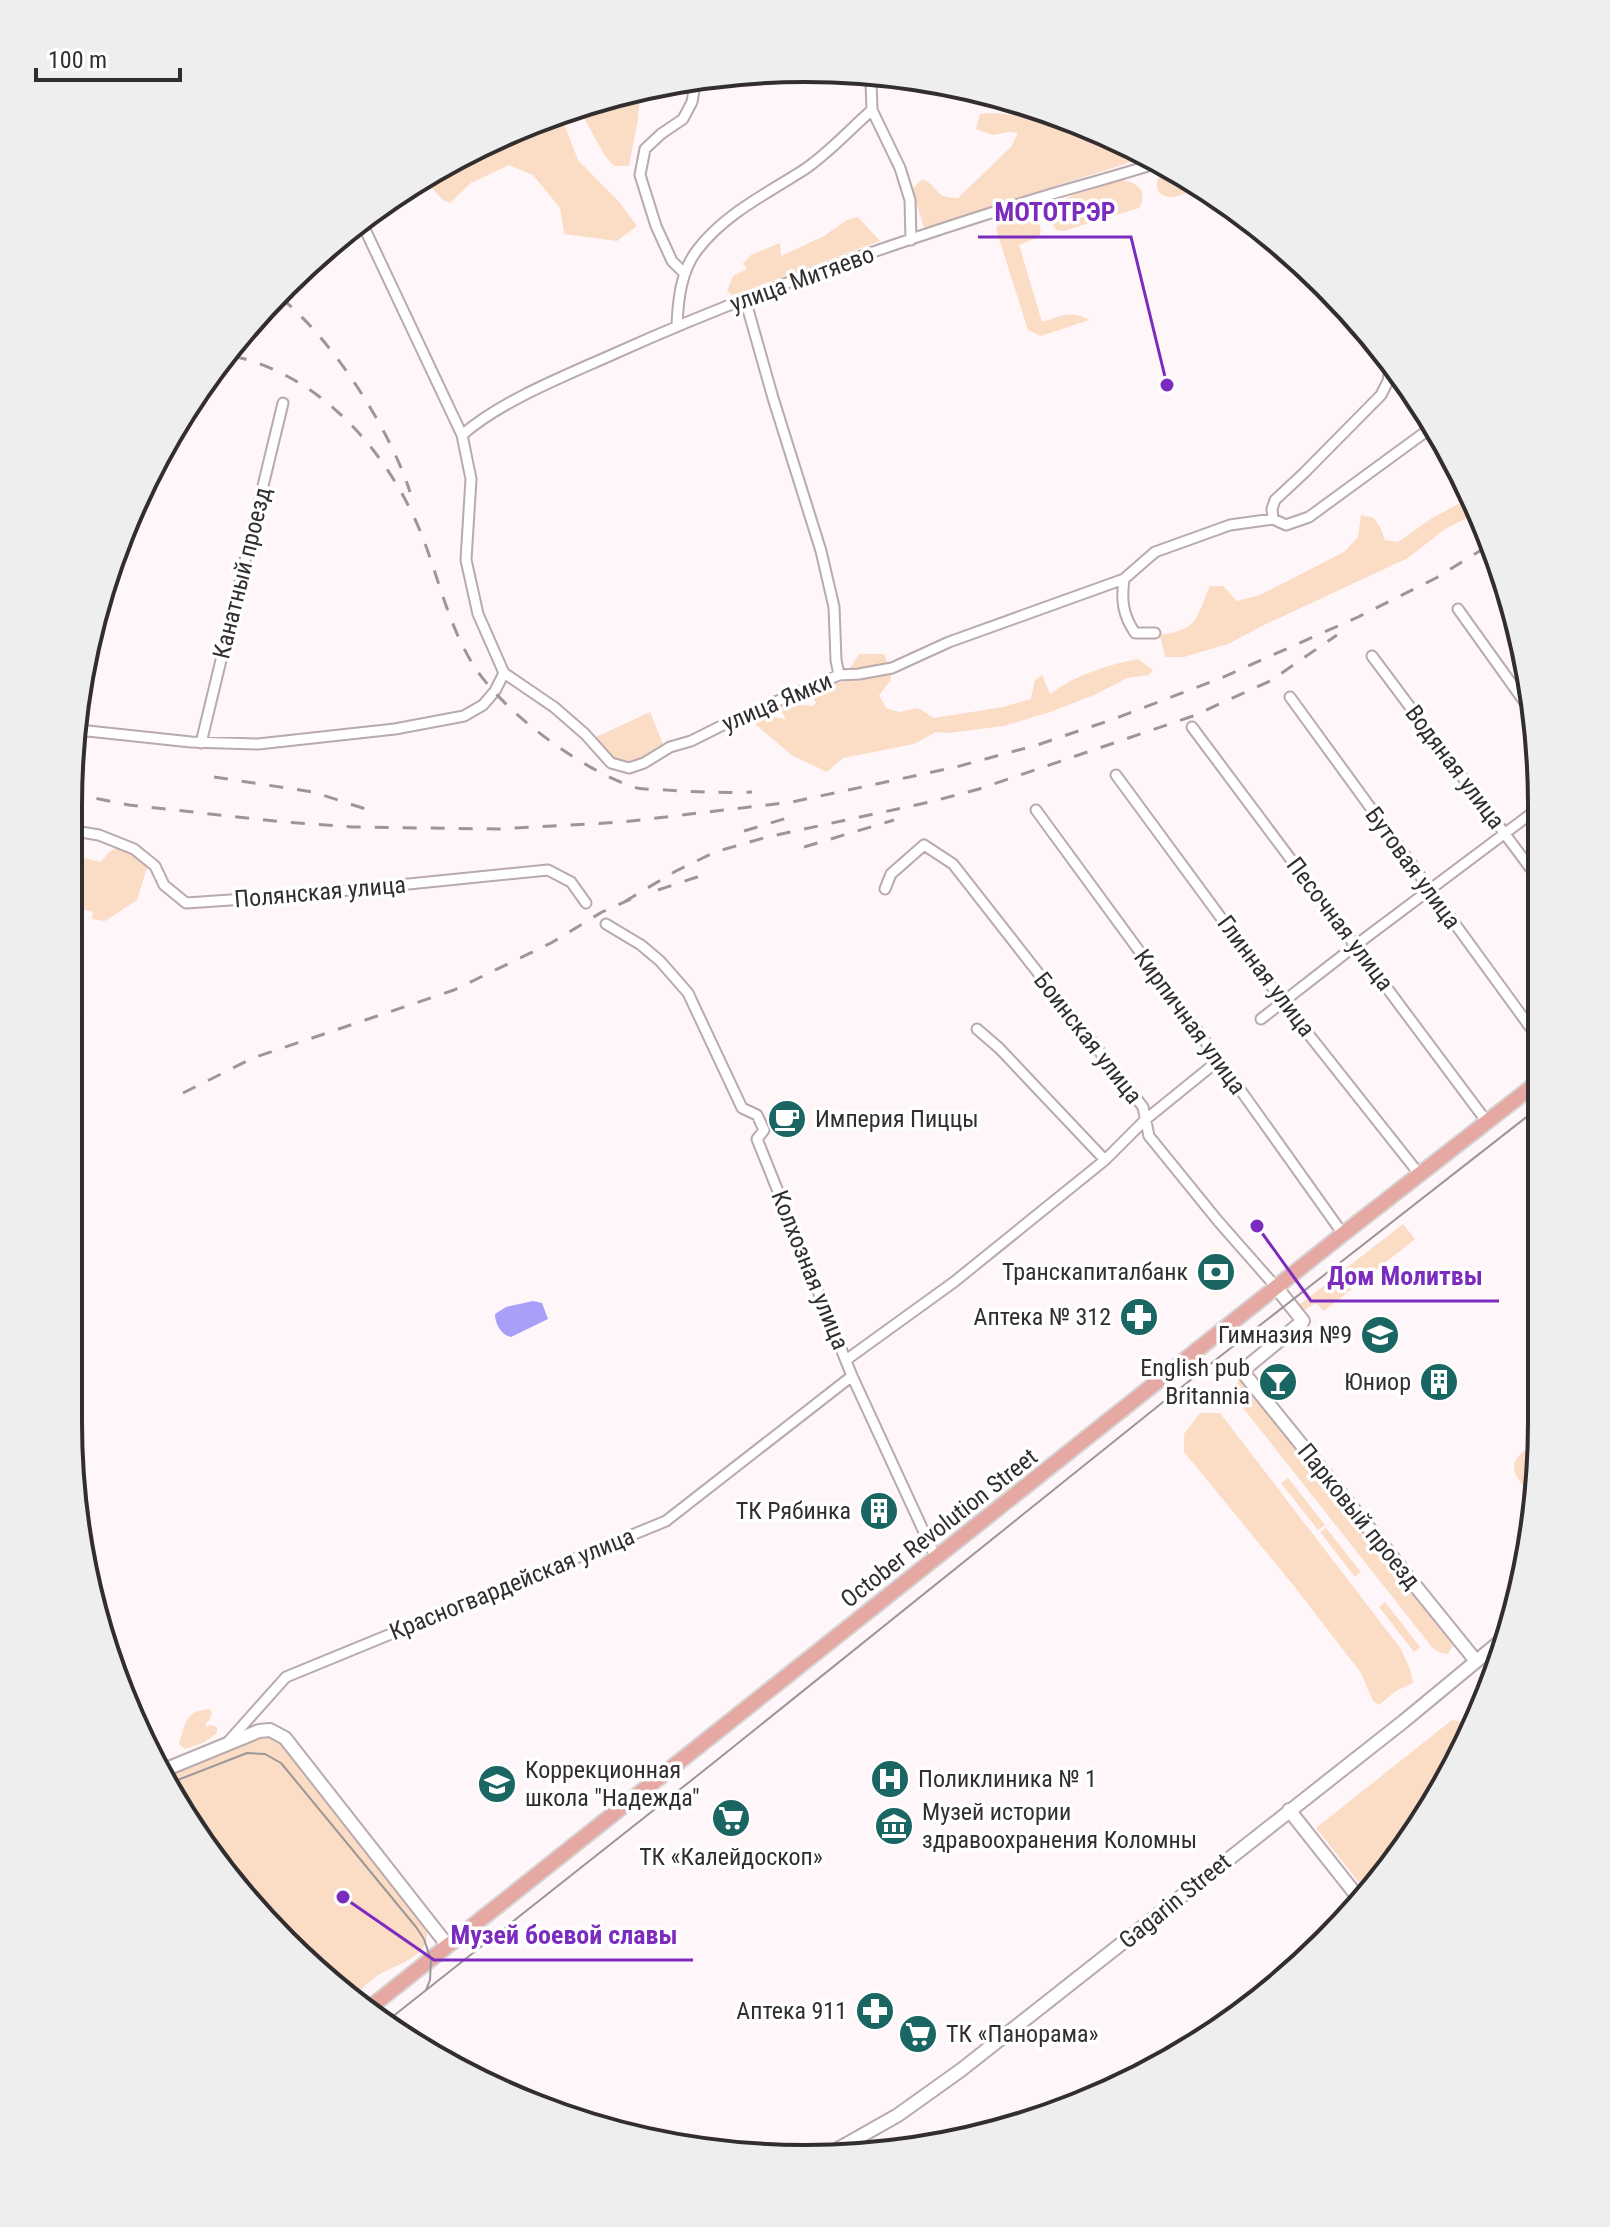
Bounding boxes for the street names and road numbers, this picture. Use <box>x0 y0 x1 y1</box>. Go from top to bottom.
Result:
street label: улица Митяево <box>726 240 878 318</box>
street label: Канатный проезд <box>207 484 277 662</box>
street label: улица Ямки <box>718 666 836 738</box>
street label: Водяная улица <box>1399 700 1511 834</box>
street label: Бутовая улица <box>1359 802 1467 934</box>
street label: Песочная улица <box>1281 852 1399 996</box>
street label: Полянская улица <box>233 871 407 913</box>
street label: Глинная улица <box>1211 910 1321 1042</box>
street label: Кирпичная улица <box>1128 944 1252 1100</box>
street label: Боинская улица <box>1028 967 1148 1109</box>
street label: Колхозная улица <box>765 1186 855 1354</box>
street label: Парковый проезд <box>1292 1438 1426 1594</box>
street label: October Revolution Street <box>835 1443 1043 1613</box>
street label: Красногвардейская улица <box>385 1522 639 1646</box>
street label: Gagarin Street <box>1114 1848 1236 1954</box>

